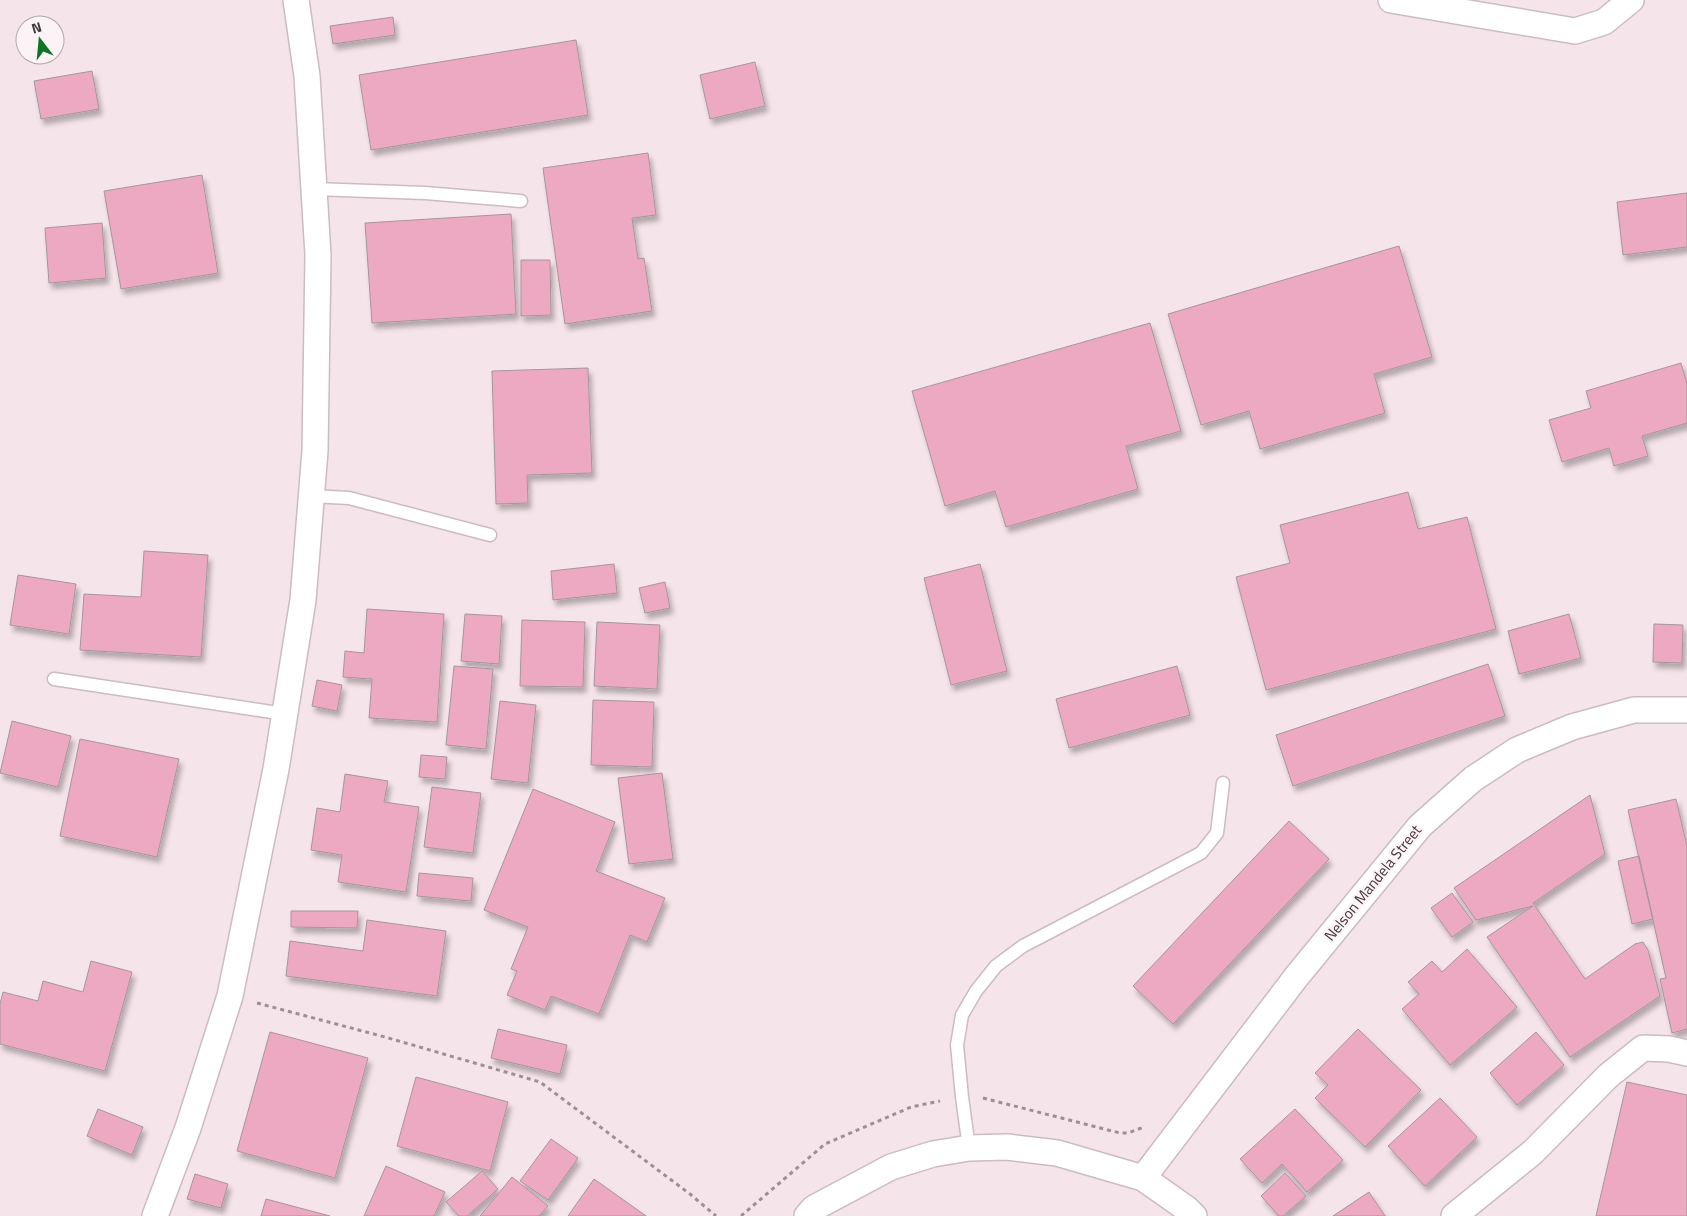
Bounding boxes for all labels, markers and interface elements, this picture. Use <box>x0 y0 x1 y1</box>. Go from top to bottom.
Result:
north arrow <box>15 15 65 65</box>
text: N <box>29 16 44 38</box>
street label: Nelson Mandela Street <box>1318 819 1427 946</box>

